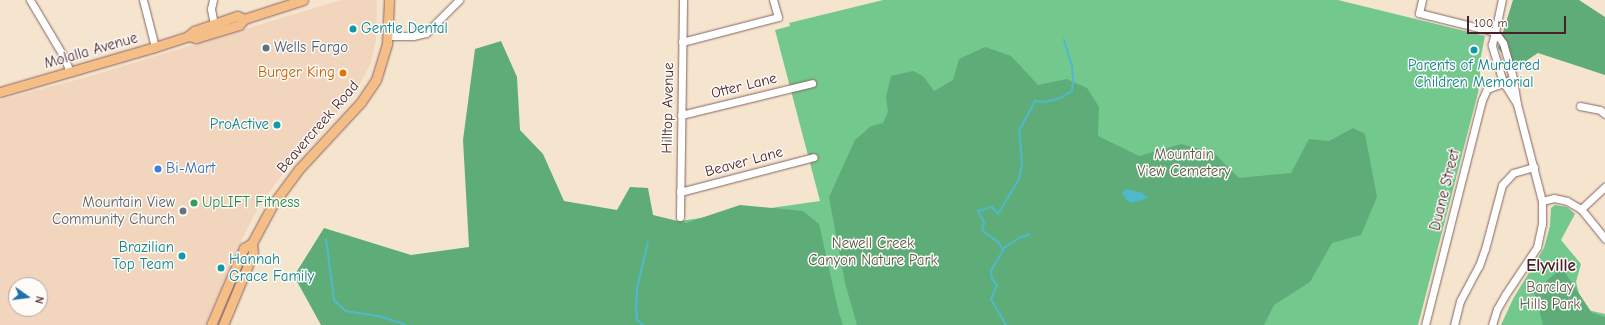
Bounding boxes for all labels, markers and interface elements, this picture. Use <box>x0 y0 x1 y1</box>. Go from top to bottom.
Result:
scale bar <box>1469 8 1568 34</box>
text: 100 m <box>1474 16 1507 30</box>
place label: Gentle Dental <box>361 20 448 38</box>
marker: Gentle Dental <box>348 24 358 34</box>
street label: Molalla Avenue <box>42 29 140 73</box>
place label: Wells Fargo <box>274 39 348 57</box>
marker: Wells Fargo <box>261 43 271 53</box>
marker: Parents of Murdered Children Memorial <box>1469 45 1479 55</box>
place label: Parents of Murdered Children Memorial <box>1408 56 1540 91</box>
street label: Hilltop Avenue <box>658 62 678 154</box>
place label: Burger King <box>258 64 335 82</box>
marker: Burger King <box>338 68 348 78</box>
street label: Otter Lane <box>709 69 779 103</box>
street label: Beavercreek Road <box>273 77 363 177</box>
place label: ProActive <box>210 116 269 134</box>
marker: ProActive <box>272 120 282 130</box>
street label: Beaver Lane <box>703 143 785 181</box>
park label: Mountain View Cemetery <box>1137 145 1231 180</box>
street label: Duane Street <box>1426 147 1464 233</box>
place label: Bi-Mart <box>166 160 215 178</box>
marker: Bi-Mart <box>153 164 163 174</box>
place label: Mountain View Community Church <box>52 193 175 228</box>
place label: UpLIFT Fitness <box>202 194 300 212</box>
marker: UpLIFT Fitness <box>189 198 199 208</box>
marker: Mountain View Community Church <box>178 206 188 216</box>
park label: Newell Creek Canyon Nature Park <box>808 234 938 269</box>
place label: Brazilian Top Team <box>112 238 174 273</box>
place label: Hannah Grace Family <box>229 250 314 285</box>
marker: Brazilian Top Team <box>177 251 187 261</box>
district label: Elyville <box>1526 256 1576 276</box>
marker: Hannah Grace Family <box>216 263 226 273</box>
north arrow <box>8 277 48 317</box>
park label: Barclay Hills Park <box>1520 278 1580 313</box>
text: N <box>32 295 46 305</box>

